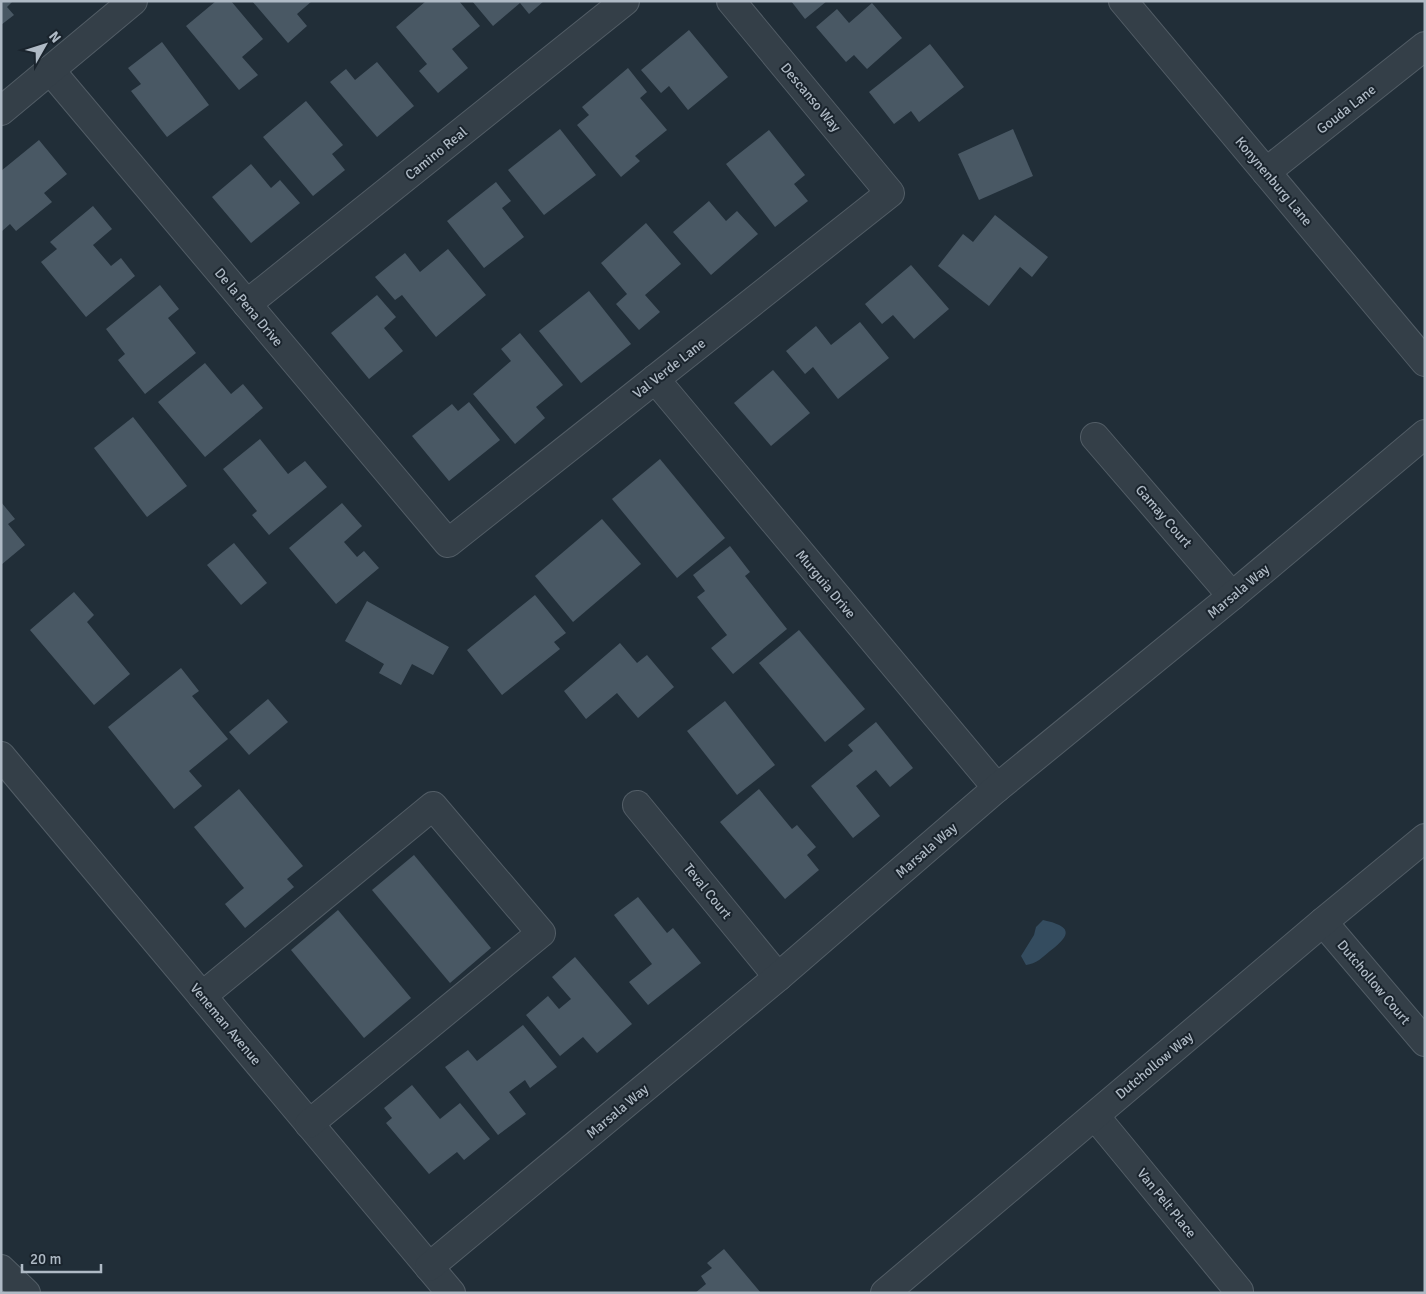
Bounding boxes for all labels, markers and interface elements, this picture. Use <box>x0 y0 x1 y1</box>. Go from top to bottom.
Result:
north arrow <box>20 20 70 70</box>
text: N <box>45 28 64 46</box>
street label: Descanso Way <box>777 59 845 136</box>
street label: Gouda Lane <box>1313 81 1379 138</box>
street label: Camino Real <box>402 123 471 184</box>
street label: Konynenburg Lane <box>1231 133 1316 229</box>
street label: De la Pena Drive <box>211 265 286 350</box>
street label: Val Verde Lane <box>630 335 709 402</box>
street label: Gamay Court <box>1132 482 1196 551</box>
street label: Murguia Drive <box>792 547 859 622</box>
street label: Marsala Way <box>1204 560 1273 622</box>
street label: Marsala Way <box>892 819 961 882</box>
street label: Teval Court <box>680 860 735 923</box>
street label: Dutchollow Court <box>1333 937 1414 1028</box>
street label: Veneman Avenue <box>186 980 265 1069</box>
street label: Dutchollow Way <box>1112 1028 1197 1103</box>
street label: Marsala Way <box>583 1080 652 1142</box>
street label: Van Pelt Place <box>1133 1165 1200 1241</box>
scale bar <box>22 1242 101 1274</box>
text: 20 m <box>30 1250 61 1268</box>

